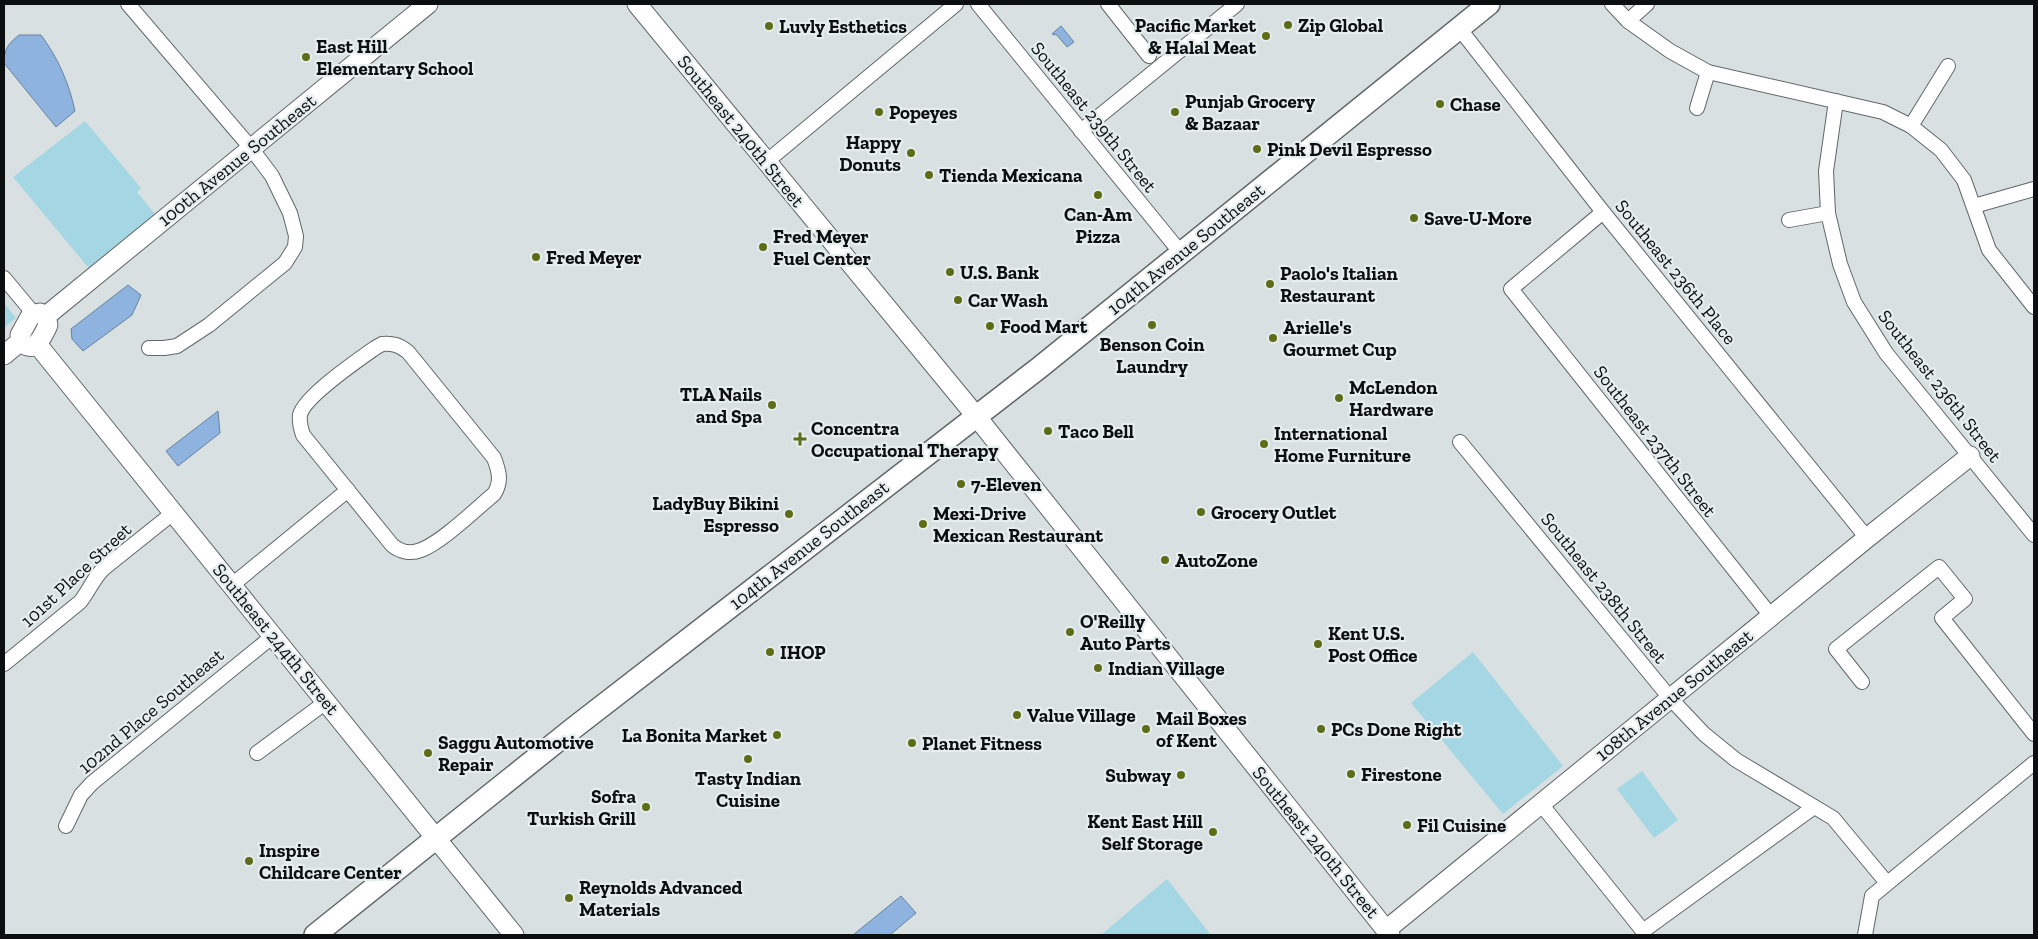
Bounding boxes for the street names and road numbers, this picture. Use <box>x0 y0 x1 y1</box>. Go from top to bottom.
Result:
street label: Southeast 239th Street <box>1026 37 1162 197</box>
street label: Southeast 240th Street <box>673 50 809 212</box>
street label: 100th Avenue Southeast <box>153 89 321 231</box>
street label: 104th Avenue Southeast <box>1103 178 1269 320</box>
street label: Southeast 236th Place <box>1610 195 1742 349</box>
street label: Southeast 236th Street <box>1873 305 2007 467</box>
street label: Southeast 237th Street <box>1589 361 1721 521</box>
street label: 104th Avenue Southeast <box>725 476 893 614</box>
street label: Southeast 238th Street <box>1536 508 1672 668</box>
street label: 101st Place Street <box>16 518 136 632</box>
street label: Southeast 244th Street <box>208 559 344 719</box>
street label: 108th Avenue Southeast <box>1591 624 1757 766</box>
street label: 102nd Place Southeast <box>74 644 228 778</box>
street label: Southeast 240th Street <box>1248 761 1384 923</box>

